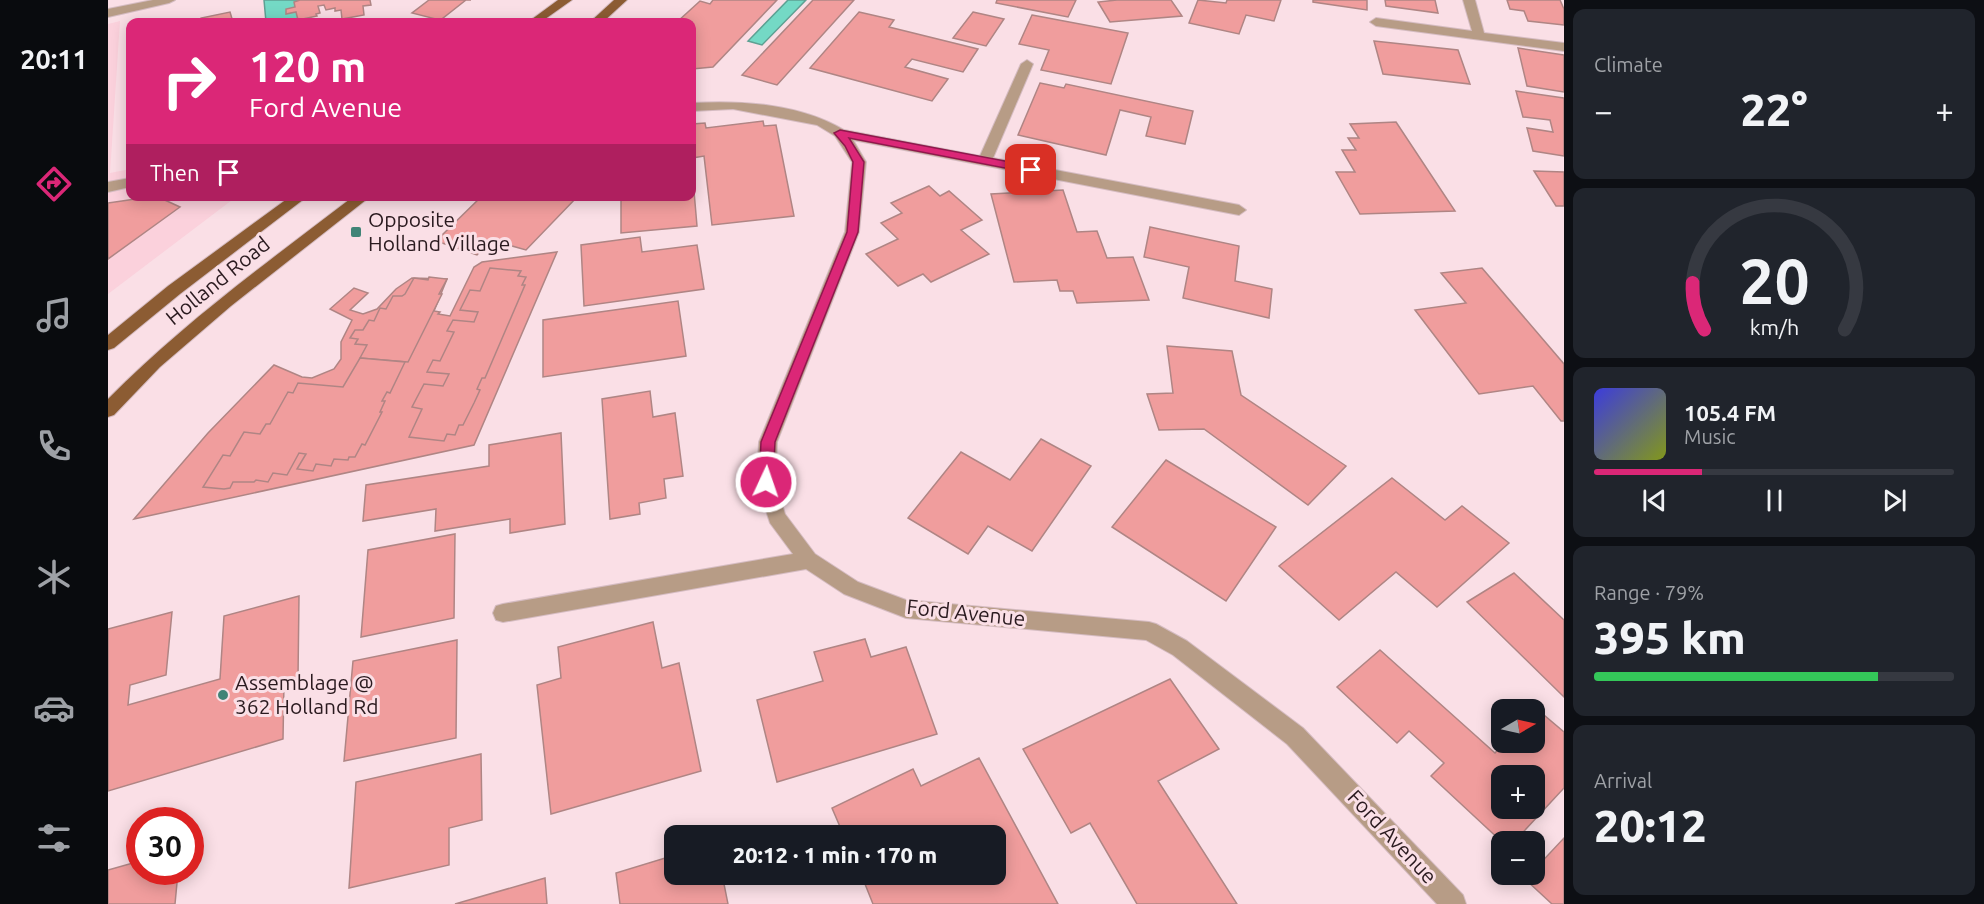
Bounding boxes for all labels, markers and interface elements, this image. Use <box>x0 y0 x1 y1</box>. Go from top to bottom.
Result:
icon: right <box>150 42 228 120</box>
text: 120 m <box>249 43 366 90</box>
text: 20:11 <box>20 44 88 74</box>
text: Climate <box>1594 53 1663 76</box>
text: 22° <box>1740 84 1808 135</box>
text: Ford Avenue <box>249 92 402 122</box>
text: − <box>1594 92 1613 129</box>
text: + <box>1935 92 1954 129</box>
pin <box>1005 144 1056 195</box>
icon: arrive <box>1014 153 1047 186</box>
icon: arrive <box>212 156 245 189</box>
text: Then <box>150 160 200 185</box>
icon: directions <box>33 163 75 205</box>
place label: Opposite Holland Village <box>368 207 510 255</box>
marker: Opposite Holland Village <box>349 225 363 239</box>
street label: Holland Road <box>161 231 274 329</box>
text: 20 <box>1739 246 1809 316</box>
icon: music <box>33 294 75 336</box>
text: km/h <box>1749 315 1799 339</box>
text: 105.4 FM <box>1684 400 1776 425</box>
icon: phone <box>33 425 75 467</box>
text: Music <box>1684 425 1736 448</box>
position arrow <box>734 450 798 514</box>
icon: previous <box>1638 484 1671 517</box>
icon: pause <box>1758 484 1791 517</box>
icon: next <box>1878 484 1911 517</box>
icon: climate <box>33 556 75 598</box>
text: Range · 79% <box>1594 581 1704 604</box>
street label: Ford Avenue <box>906 594 1027 630</box>
text: 395 km <box>1594 612 1746 663</box>
place label: Assemblage @ 362 Holland Rd <box>235 670 379 718</box>
icon: car <box>33 687 75 729</box>
marker: Assemblage @ 362 Holland Rd <box>216 688 230 702</box>
north arrow <box>1491 699 1545 753</box>
map controls <box>1491 699 1545 885</box>
button: + <box>1491 765 1545 819</box>
text: Arrival <box>1594 769 1652 792</box>
street label: Ford Avenue <box>1343 785 1442 888</box>
text: 20:12 <box>1594 800 1707 851</box>
speed limit sign: 30 <box>126 807 204 885</box>
icon: filters <box>33 817 75 859</box>
button: − <box>1491 831 1545 885</box>
text: 20:12 · 1 min · 170 m <box>733 842 937 867</box>

